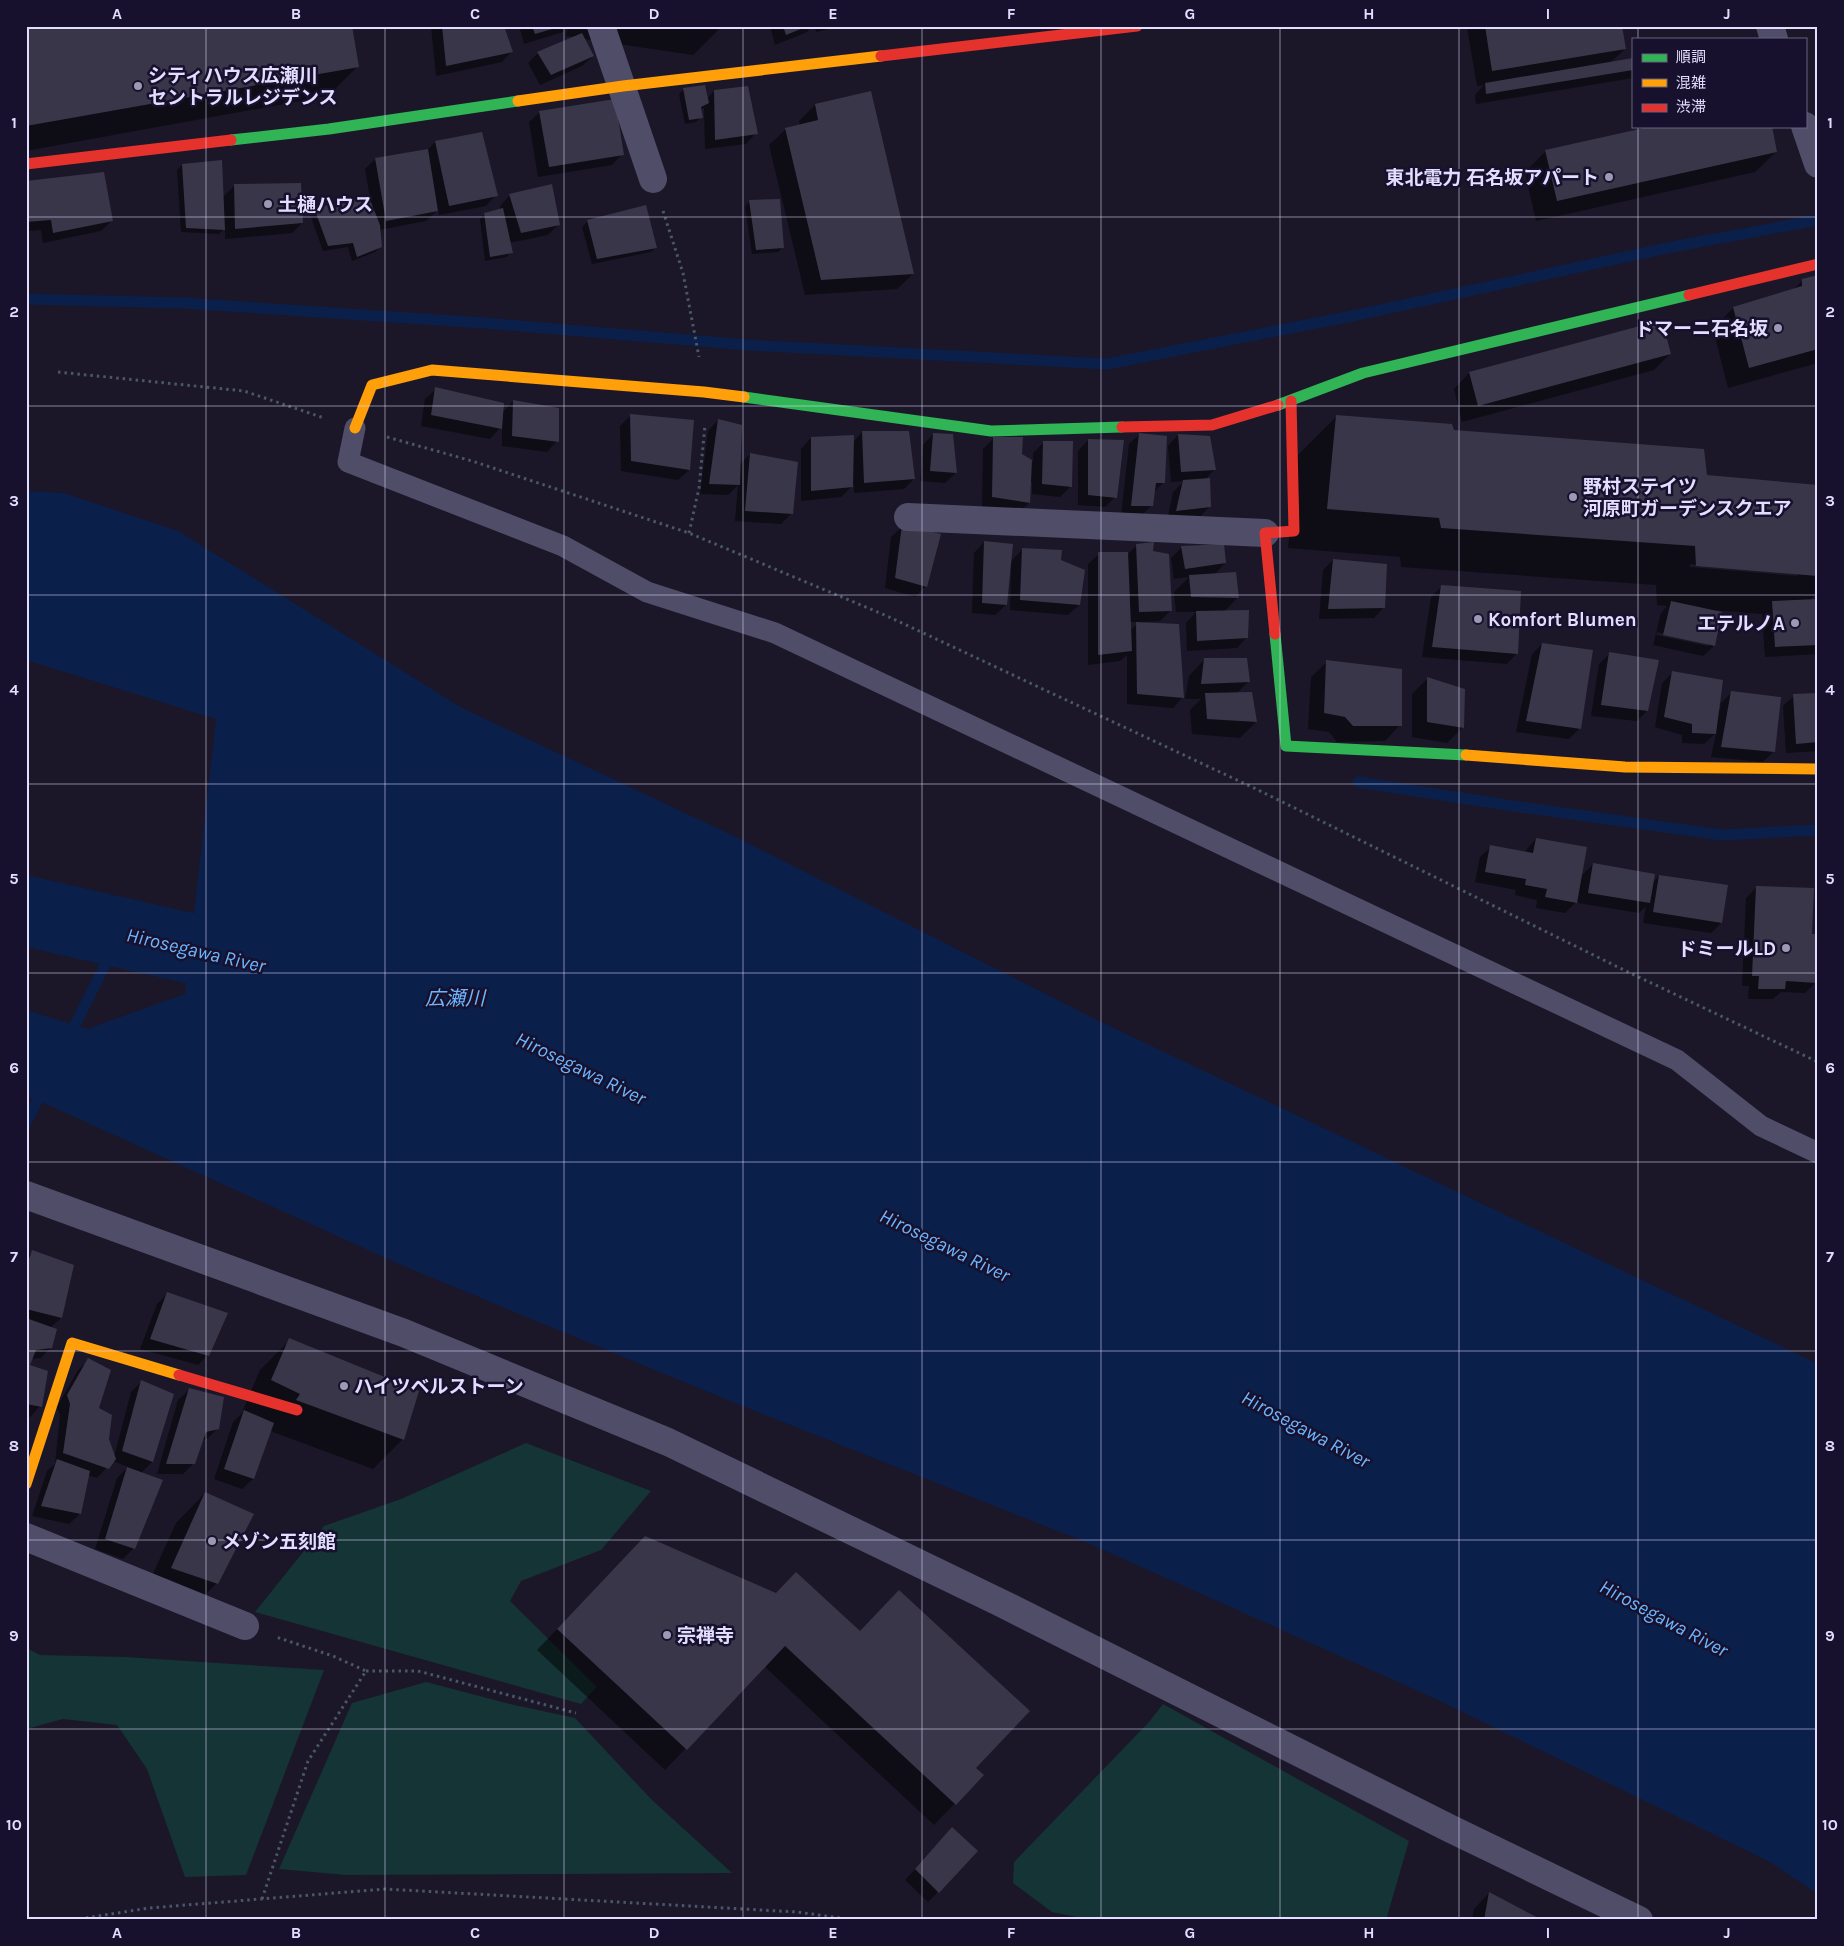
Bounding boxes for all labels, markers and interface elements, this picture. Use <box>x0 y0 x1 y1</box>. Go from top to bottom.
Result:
text: A <box>112 4 122 23</box>
text: B <box>291 4 301 23</box>
text: C <box>470 4 480 23</box>
text: D <box>649 4 660 23</box>
text: E <box>828 4 838 23</box>
text: F <box>1007 4 1016 23</box>
text: G <box>1185 4 1195 23</box>
text: H <box>1363 4 1375 23</box>
text: I <box>1546 4 1550 23</box>
text: J <box>1723 4 1731 23</box>
legend <box>1632 38 1806 128</box>
text: 順調 <box>1676 48 1706 66</box>
place label: シティハウス広瀬川 セントラルレジデンス <box>148 65 338 109</box>
text: 混雑 <box>1676 74 1706 92</box>
marker: シティハウス広瀬川 セントラルレジデンス <box>132 80 144 92</box>
text: 渋滞 <box>1676 98 1706 116</box>
text: 1 <box>11 113 17 132</box>
text: 1 <box>1827 113 1833 132</box>
place label: 東北電力 石名坂アパート <box>1386 167 1599 189</box>
marker: 東北電力 石名坂アパート <box>1603 171 1615 183</box>
place label: 土樋ハウス <box>278 194 373 216</box>
marker: 土樋ハウス <box>262 198 274 210</box>
text: 2 <box>9 302 19 321</box>
text: 2 <box>1825 302 1835 321</box>
place label: ドマーニ石名坂 <box>1635 318 1768 340</box>
marker: ドマーニ石名坂 <box>1772 322 1784 334</box>
place label: 野村ステイツ 河原町ガーデンスクエア <box>1583 476 1792 520</box>
text: 3 <box>9 491 19 510</box>
marker: 野村ステイツ 河原町ガーデンスクエア <box>1567 491 1579 503</box>
text: 3 <box>1825 491 1835 510</box>
place label: Komfort Blumen <box>1488 609 1637 631</box>
marker: Komfort Blumen <box>1472 613 1484 625</box>
place label: エテルノA <box>1697 613 1785 635</box>
marker: エテルノA <box>1789 617 1801 629</box>
text: 4 <box>9 680 19 699</box>
text: 4 <box>1825 680 1835 699</box>
text: 5 <box>9 869 19 888</box>
text: 5 <box>1825 869 1835 888</box>
water label: Hirosegawa River <box>124 923 269 978</box>
place label: ドミールLD <box>1678 938 1776 960</box>
marker: ドミールLD <box>1780 942 1792 954</box>
water label: 広瀬川 <box>425 987 487 1010</box>
water label: Hirosegawa River <box>512 1027 651 1110</box>
text: 6 <box>9 1058 19 1077</box>
text: 6 <box>1825 1058 1835 1077</box>
water label: Hirosegawa River <box>876 1204 1015 1287</box>
text: 7 <box>10 1247 18 1266</box>
text: 7 <box>1826 1247 1834 1266</box>
place label: ハイツベルストーン <box>354 1376 524 1398</box>
marker: ハイツベルストーン <box>338 1380 350 1392</box>
water label: Hirosegawa River <box>1238 1386 1375 1473</box>
text: 8 <box>9 1436 19 1455</box>
text: 8 <box>1825 1436 1835 1455</box>
place label: メゾン五刻館 <box>222 1531 336 1553</box>
marker: メゾン五刻館 <box>206 1535 218 1547</box>
water label: Hirosegawa River <box>1596 1575 1733 1662</box>
place label: 宗禅寺 <box>677 1625 734 1647</box>
text: 9 <box>9 1626 19 1645</box>
text: 9 <box>1825 1626 1835 1645</box>
marker: 宗禅寺 <box>661 1629 673 1641</box>
text: 10 <box>6 1815 22 1834</box>
text: 10 <box>1822 1815 1838 1834</box>
text: A <box>112 1923 122 1942</box>
text: B <box>291 1923 301 1942</box>
text: C <box>470 1923 480 1942</box>
text: D <box>649 1923 660 1942</box>
text: E <box>828 1923 838 1942</box>
text: F <box>1007 1923 1016 1942</box>
text: G <box>1185 1923 1195 1942</box>
text: H <box>1363 1923 1375 1942</box>
text: I <box>1546 1923 1550 1942</box>
text: J <box>1723 1923 1731 1942</box>

